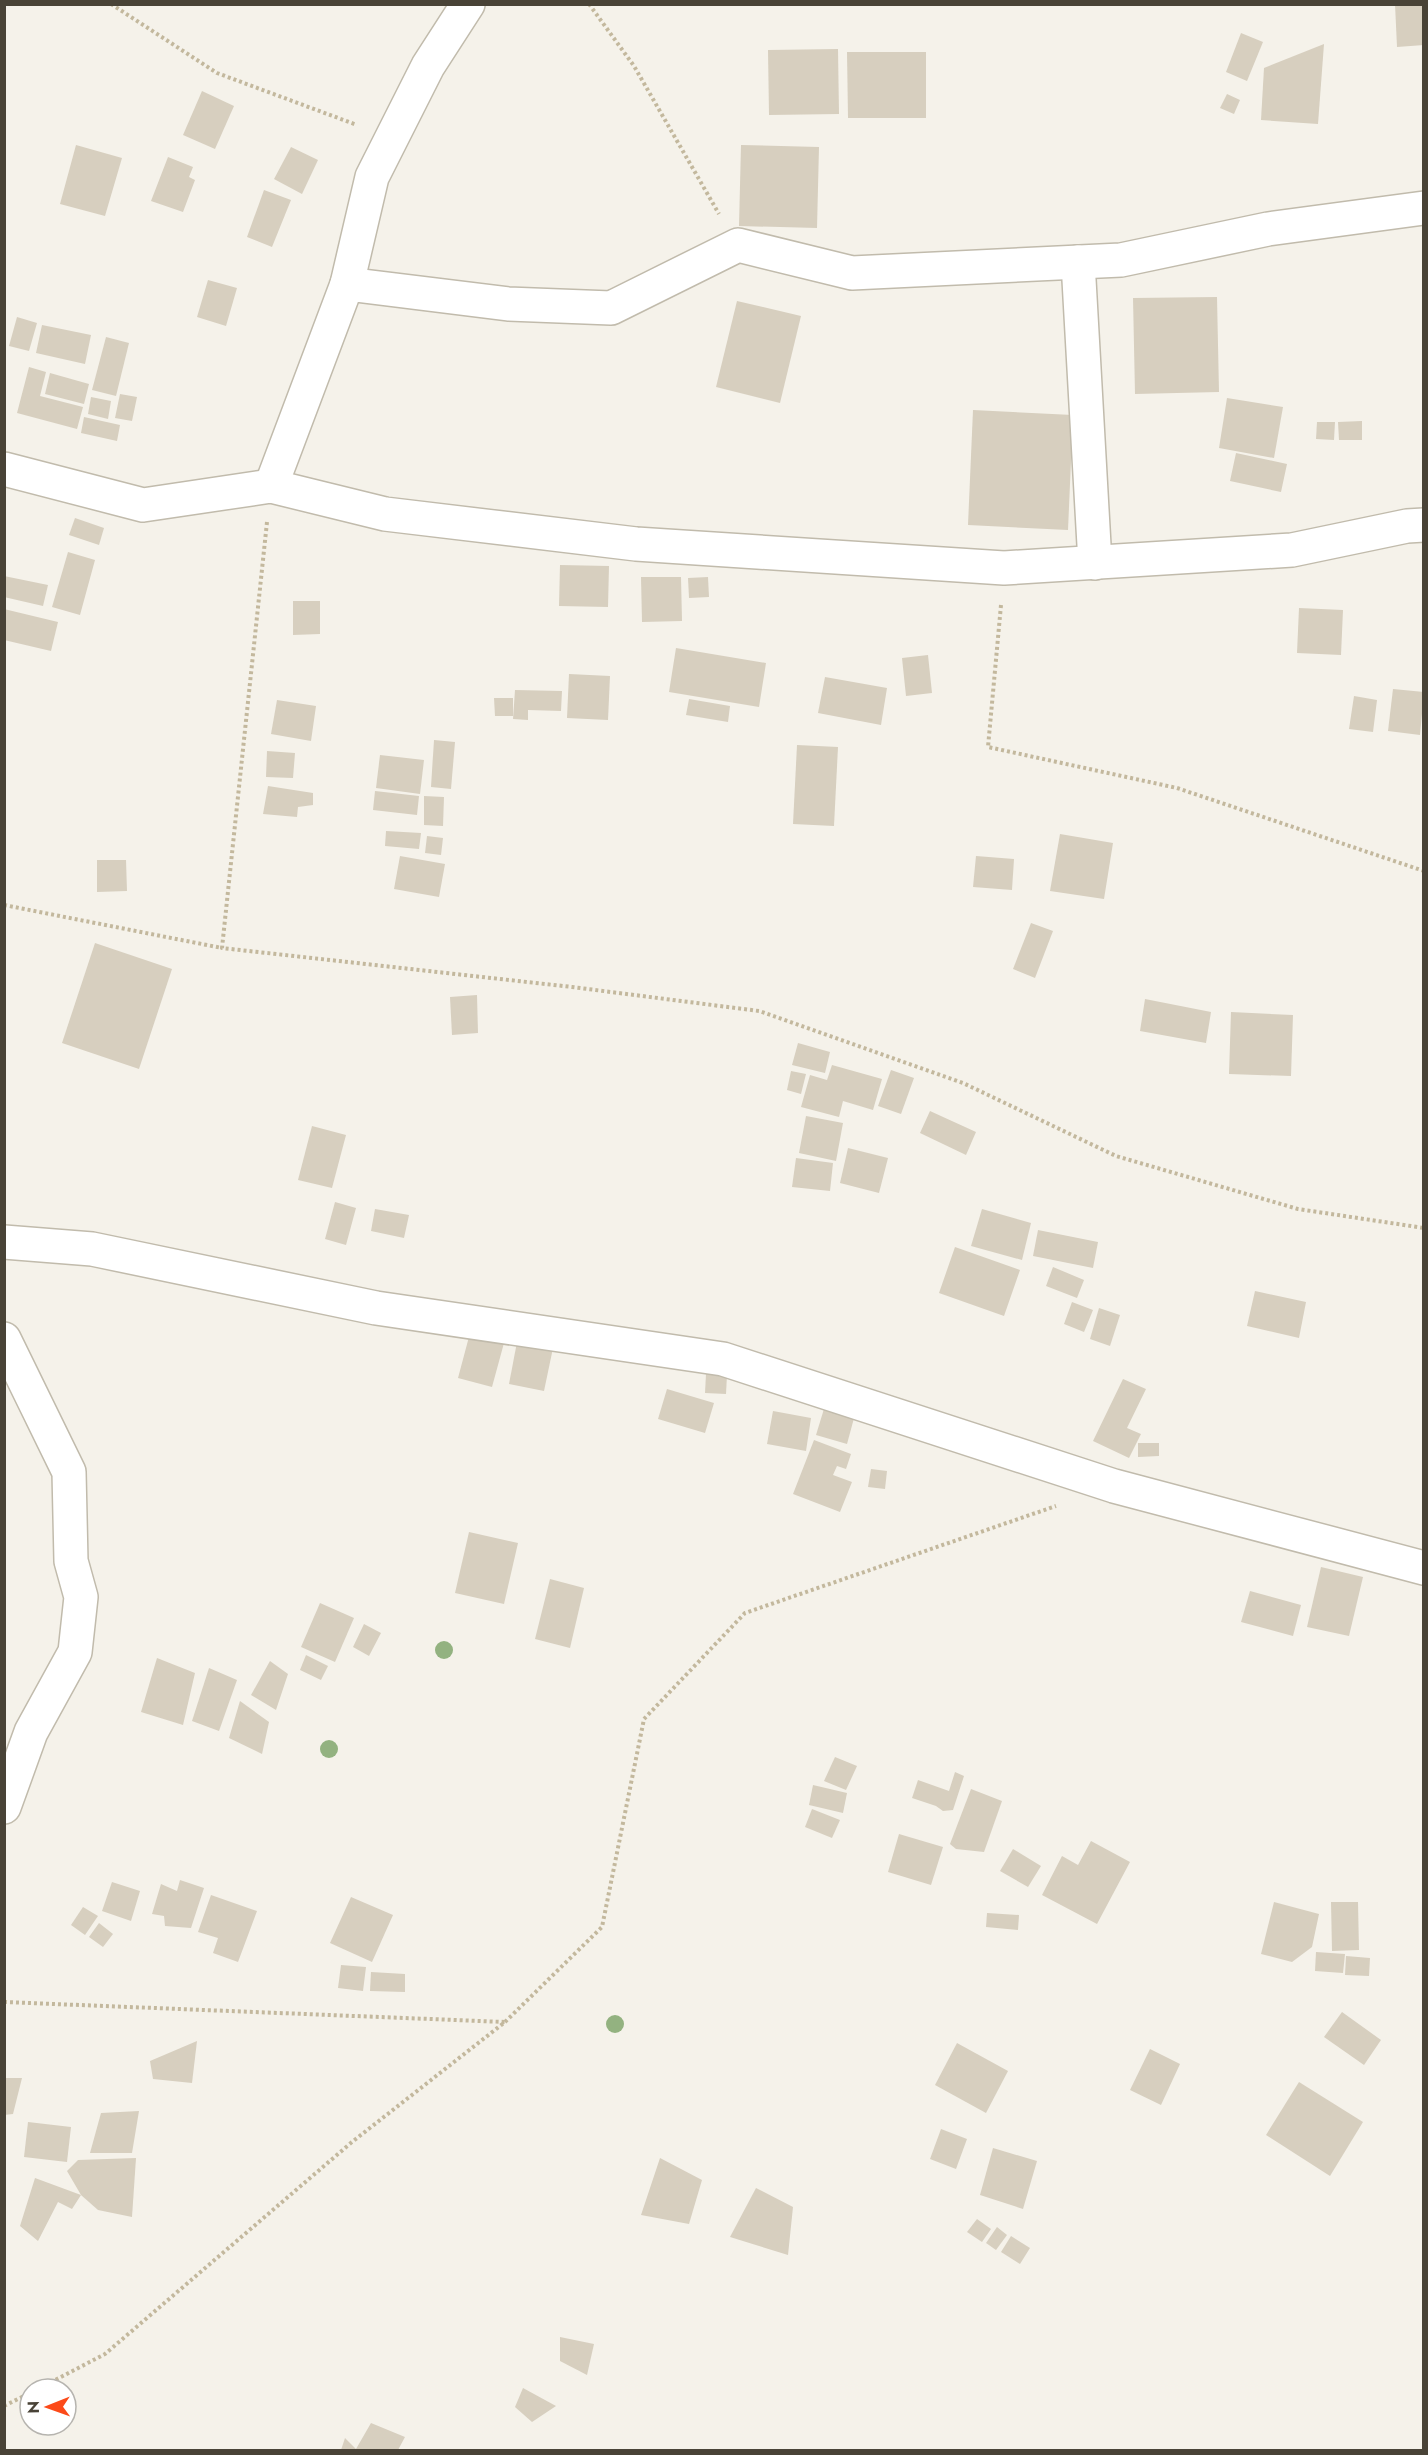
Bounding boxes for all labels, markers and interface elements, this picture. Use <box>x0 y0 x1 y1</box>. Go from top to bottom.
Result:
north arrow <box>18 2377 78 2437</box>
text: N <box>22 2401 45 2414</box>

